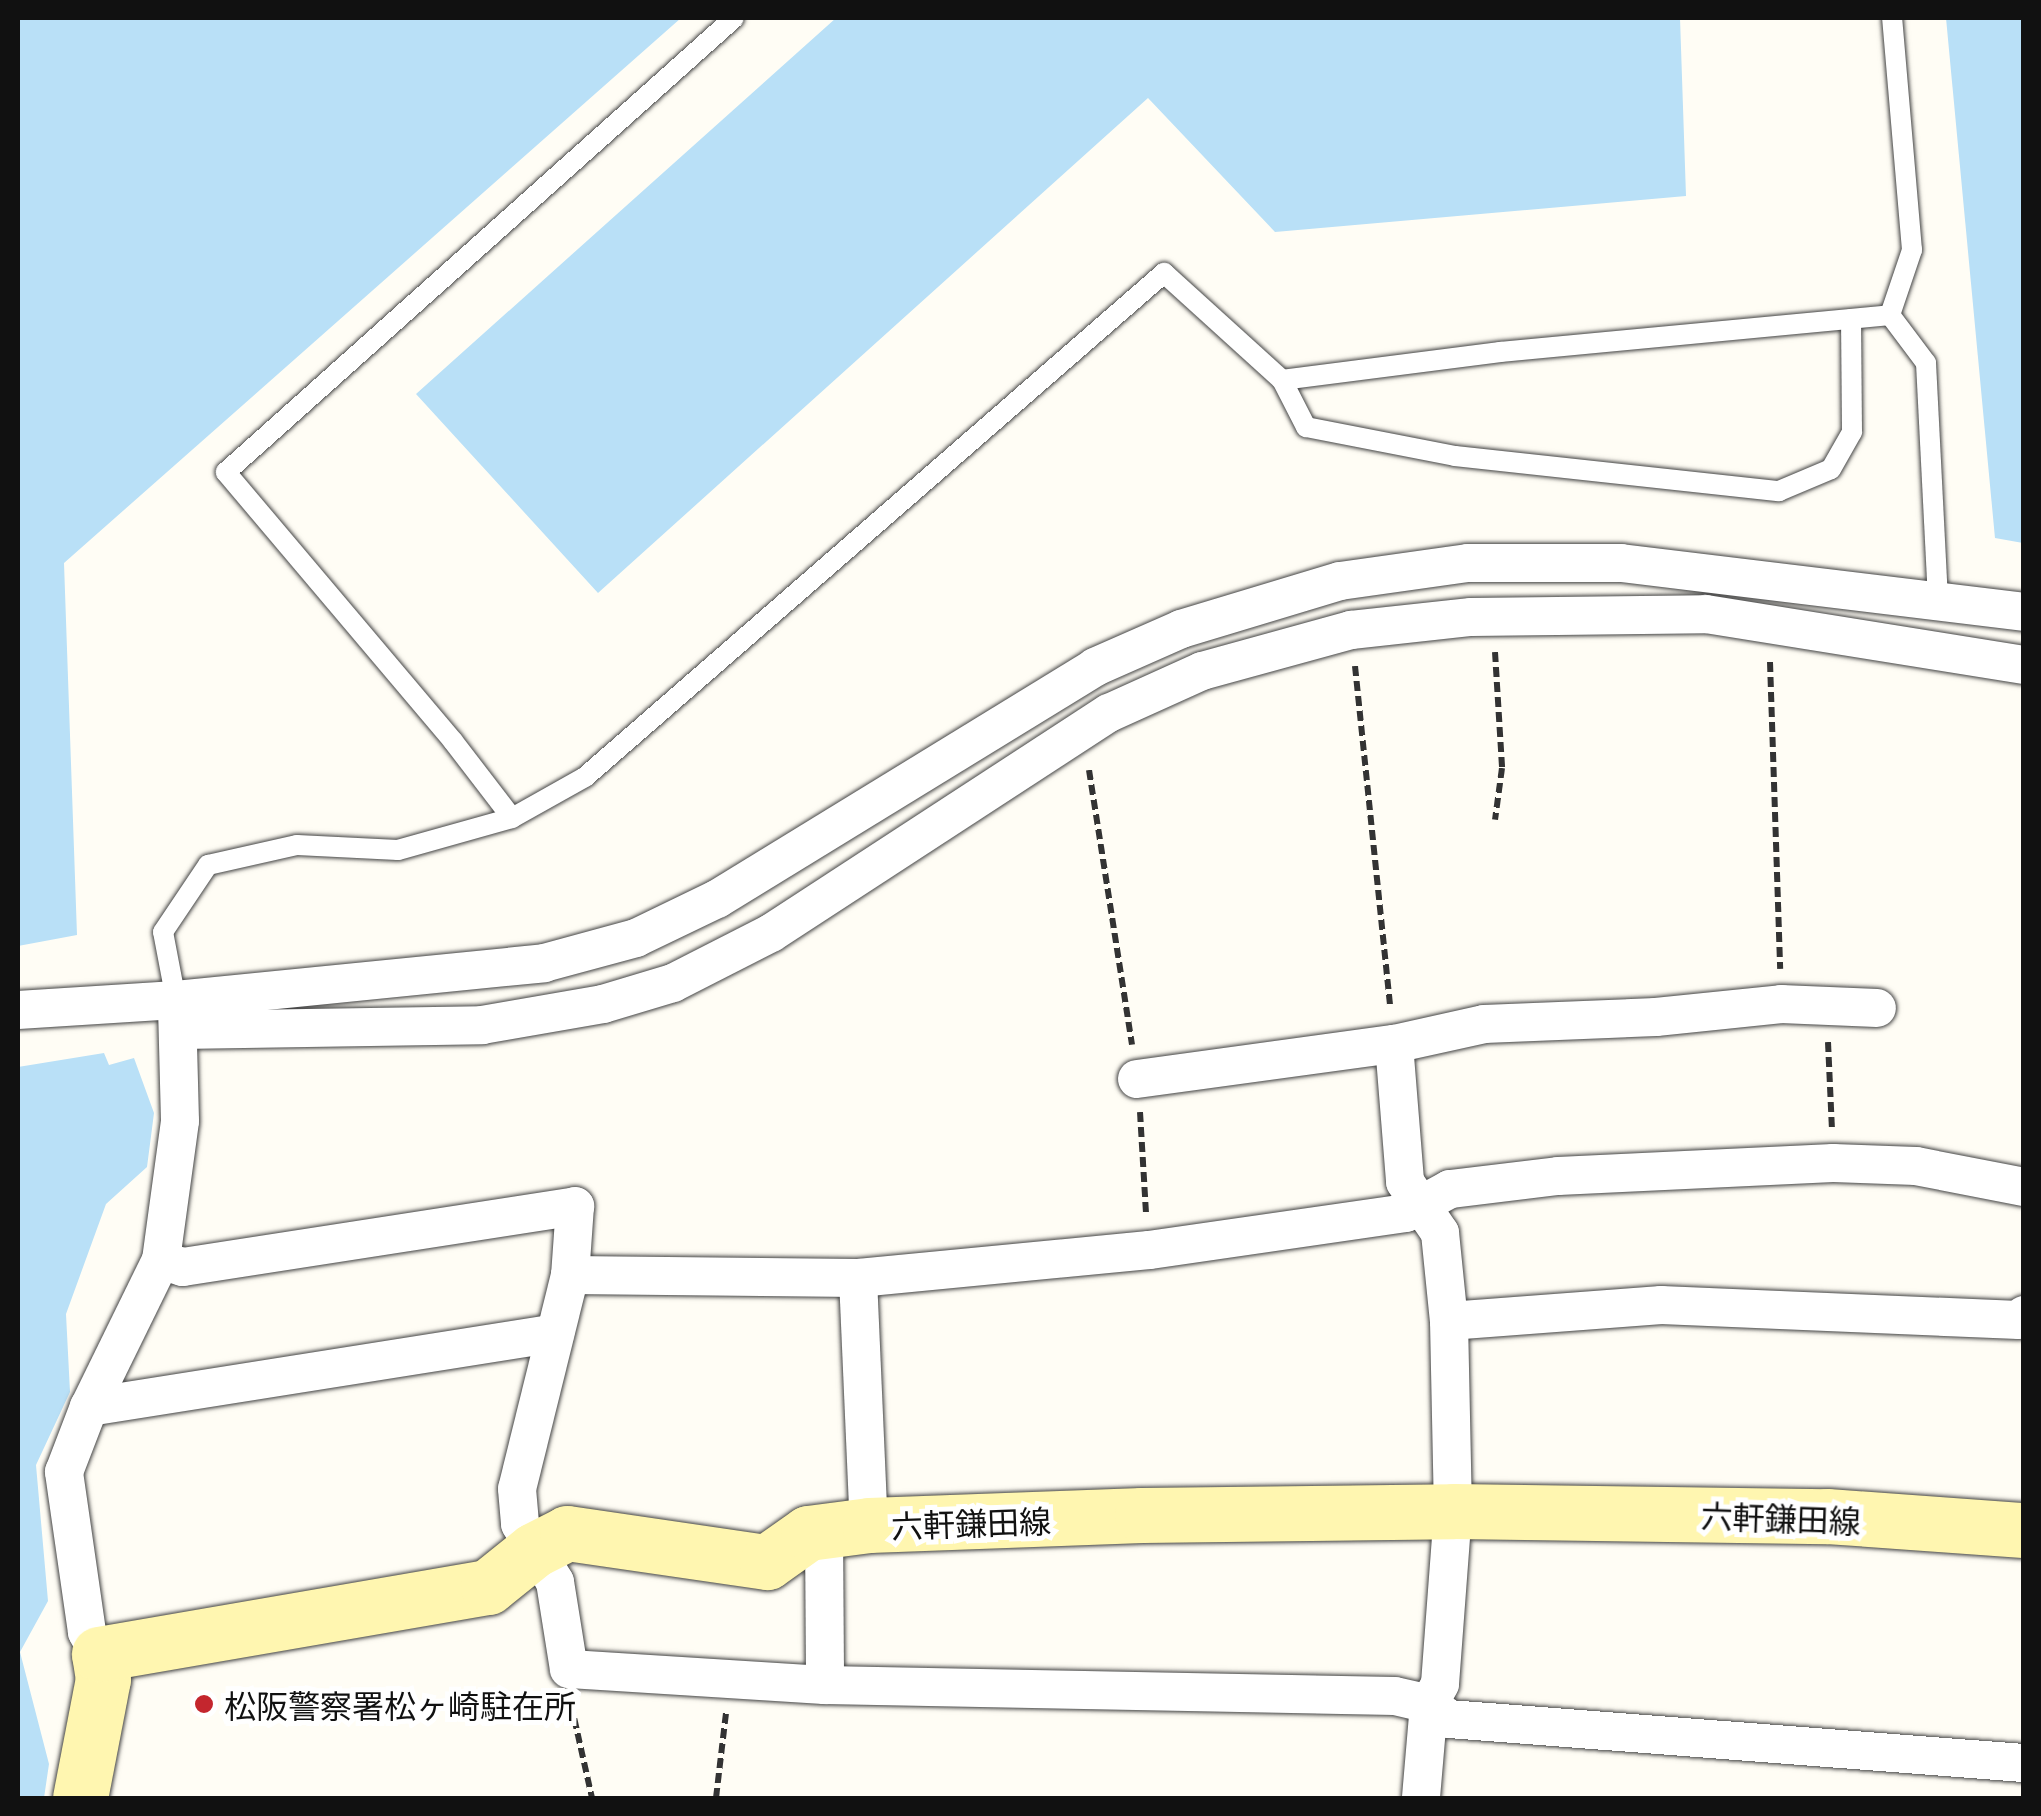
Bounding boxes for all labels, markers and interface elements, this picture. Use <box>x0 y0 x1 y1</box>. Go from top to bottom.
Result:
street label: 六軒鎌田線 <box>1700 1495 1862 1539</box>
street label: 六軒鎌田線 <box>890 1500 1052 1544</box>
place label: 松阪警察署松ヶ崎駐在所 <box>224 1685 576 1723</box>
marker: 松阪警察署松ヶ崎駐在所 <box>193 1693 215 1715</box>

